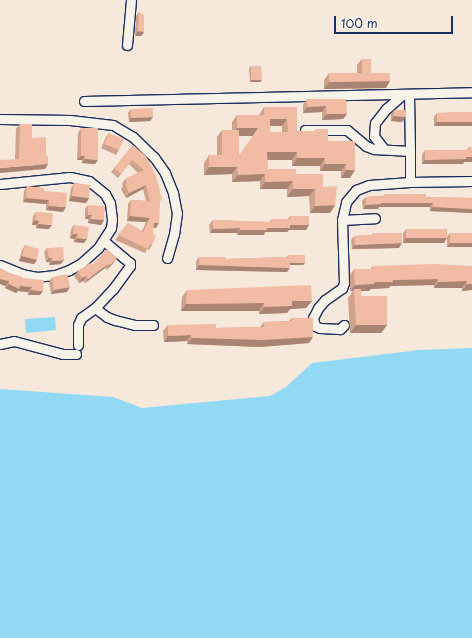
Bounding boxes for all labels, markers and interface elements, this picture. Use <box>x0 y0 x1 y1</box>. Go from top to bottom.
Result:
scale bar <box>336 8 455 34</box>
text: 100 m <box>341 14 378 32</box>

